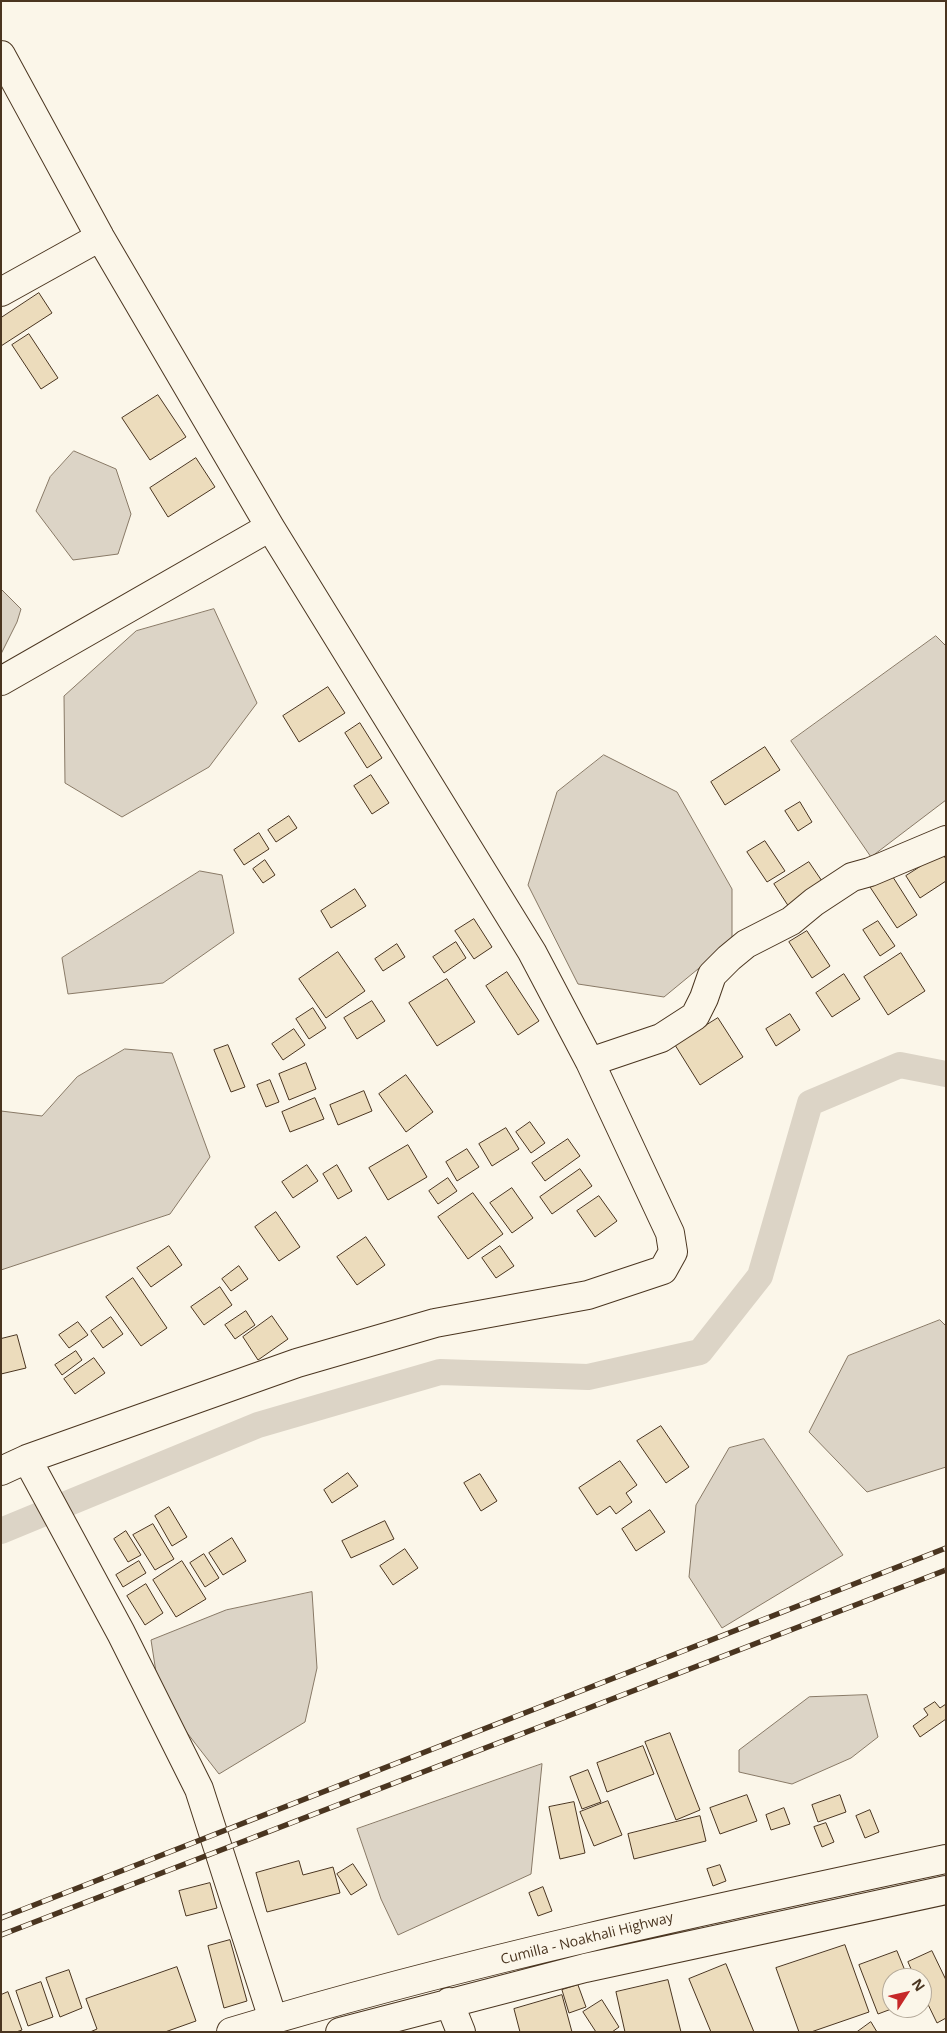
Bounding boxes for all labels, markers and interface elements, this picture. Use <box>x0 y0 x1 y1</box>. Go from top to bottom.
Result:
street label: Cumilla - Noakhali Highway <box>499 1909 675 1969</box>
north arrow <box>882 1968 932 2018</box>
text: N <box>908 1975 930 1995</box>

